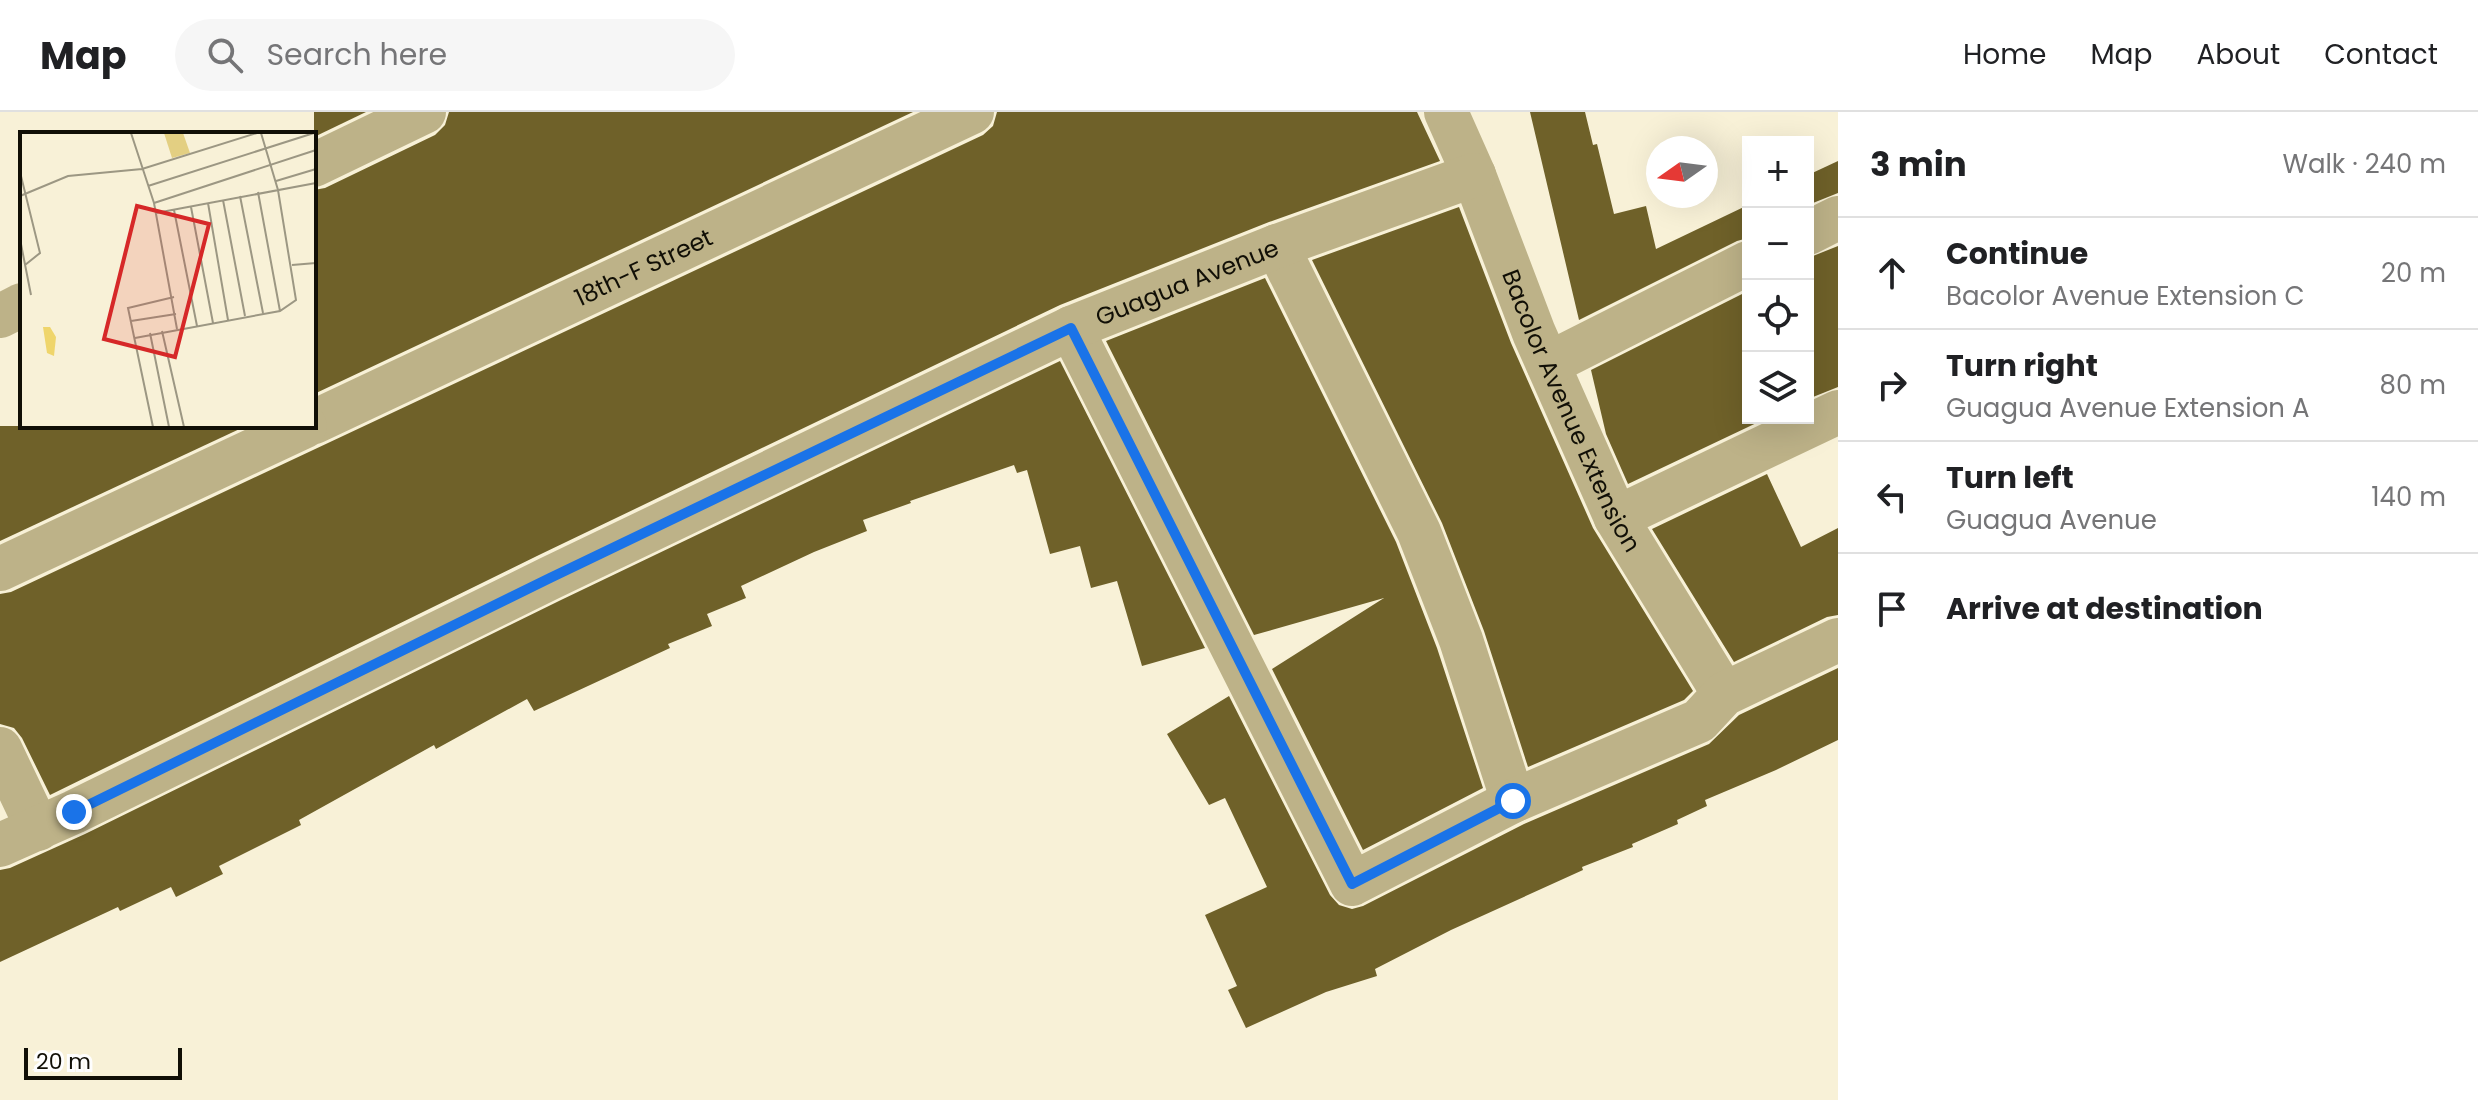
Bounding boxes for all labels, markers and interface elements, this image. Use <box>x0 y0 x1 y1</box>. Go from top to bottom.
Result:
search box <box>175 19 735 91</box>
text: Map <box>40 29 127 82</box>
icon: search <box>203 33 247 77</box>
text: Search here <box>267 33 447 76</box>
text: Home <box>1963 35 2046 74</box>
text: Map <box>2090 35 2152 74</box>
text: About <box>2196 35 2280 74</box>
text: Contact <box>2324 35 2438 74</box>
inset map <box>20 132 316 428</box>
north arrow <box>1646 136 1718 208</box>
map controls <box>1742 136 1814 424</box>
button: + <box>1742 136 1814 208</box>
text: 3 min <box>1870 140 1967 188</box>
text: Walk · 240 m <box>2283 146 2446 182</box>
button: − <box>1742 208 1814 280</box>
street label: 18th-F Street <box>569 220 718 314</box>
street label: Guagua Avenue <box>1090 231 1283 333</box>
text: Continue <box>1946 232 2088 275</box>
icon: ahead <box>1870 251 1914 295</box>
text: 20 m <box>2381 255 2446 291</box>
street label: Bacolor Avenue Extension <box>1495 264 1649 558</box>
text: Bacolor Avenue Extension C <box>1946 278 2304 314</box>
button: locate <box>1742 280 1814 352</box>
text: Turn right <box>1946 344 2098 387</box>
button: layers <box>1742 352 1814 424</box>
icon: right <box>1870 363 1914 407</box>
text: 80 m <box>2380 367 2446 403</box>
text: Guagua Avenue Extension A <box>1946 390 2309 426</box>
text: Turn left <box>1946 456 2074 499</box>
icon: left <box>1870 475 1914 519</box>
text: 140 m <box>2371 479 2446 515</box>
text: Guagua Avenue <box>1946 502 2157 538</box>
icon: arrive <box>1870 587 1914 631</box>
text: Arrive at destination <box>1946 587 2263 630</box>
route start <box>1495 783 1531 819</box>
route end <box>56 794 92 830</box>
scale bar <box>24 1044 182 1080</box>
text: 20 m <box>36 1046 91 1077</box>

